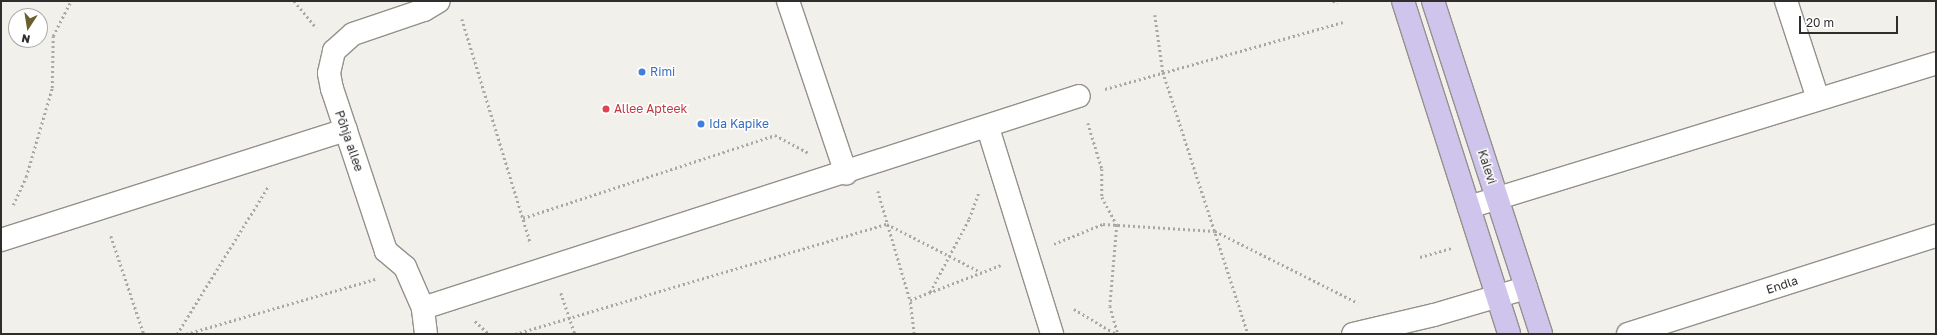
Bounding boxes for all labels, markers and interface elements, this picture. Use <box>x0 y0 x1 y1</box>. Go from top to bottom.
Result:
north arrow <box>8 8 48 48</box>
scale bar <box>1801 8 1900 34</box>
text: 20 m <box>1806 15 1834 30</box>
text: N <box>20 32 31 46</box>
place label: Rimi <box>650 65 675 79</box>
marker: Rimi <box>637 67 647 77</box>
place label: Allee Apteek <box>614 102 687 116</box>
marker: Allee Apteek <box>601 104 611 114</box>
street label: Põhja allee <box>332 109 366 173</box>
place label: Ida Kapike <box>709 117 769 131</box>
marker: Ida Kapike <box>696 119 706 129</box>
street label: Kalevi <box>1475 148 1499 186</box>
street label: Endla <box>1764 273 1800 297</box>

